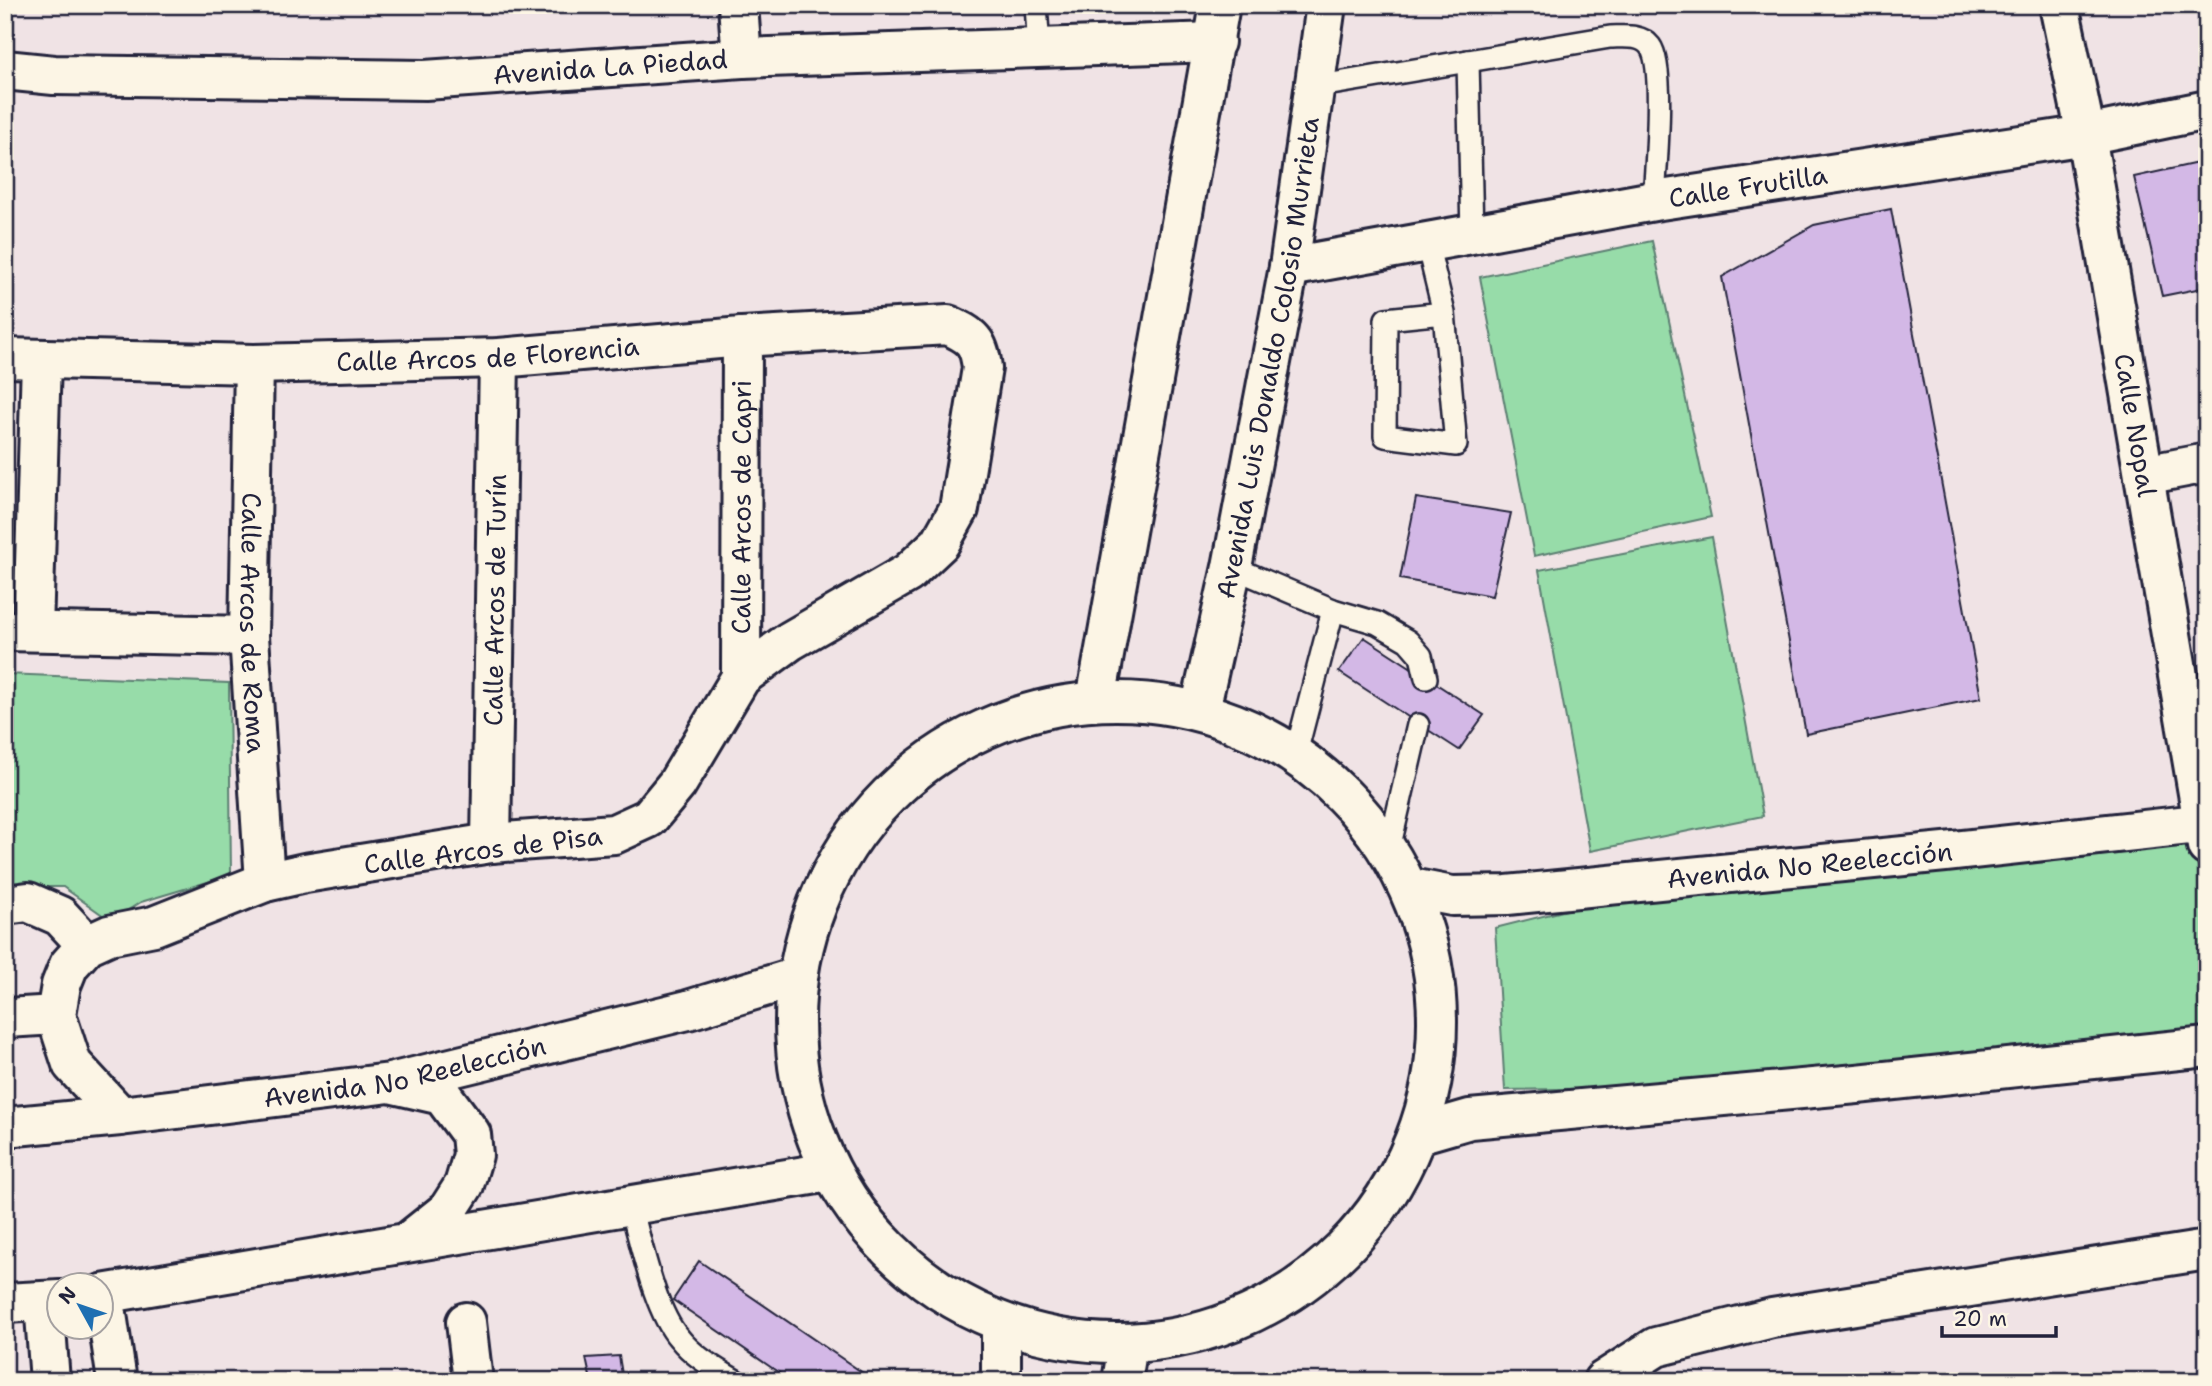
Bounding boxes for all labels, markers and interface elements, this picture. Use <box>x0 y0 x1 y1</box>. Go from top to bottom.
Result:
street label: Avenida La Piedad <box>492 41 729 92</box>
street label: Avenida Luis Donaldo Colosio Murrieta <box>1207 114 1327 602</box>
street label: Calle Frutilla <box>1666 157 1830 216</box>
street label: Calle Arcos de Florencia <box>336 328 640 379</box>
street label: Calle Nopal <box>2106 351 2165 499</box>
street label: Calle Arcos de Capri <box>723 380 759 634</box>
street label: Calle Arcos de Turín <box>475 474 514 726</box>
street label: Calle Arcos de Roma <box>232 492 275 754</box>
street label: Calle Arcos de Pisa <box>362 818 604 881</box>
street label: Avenida No Reelección <box>1665 833 1954 896</box>
street label: Avenida No Reelección <box>262 1027 549 1115</box>
north arrow <box>46 1270 116 1340</box>
text: N <box>53 1282 82 1309</box>
scale bar <box>1942 1295 2056 1339</box>
text: 20 m <box>1953 1305 2007 1333</box>

